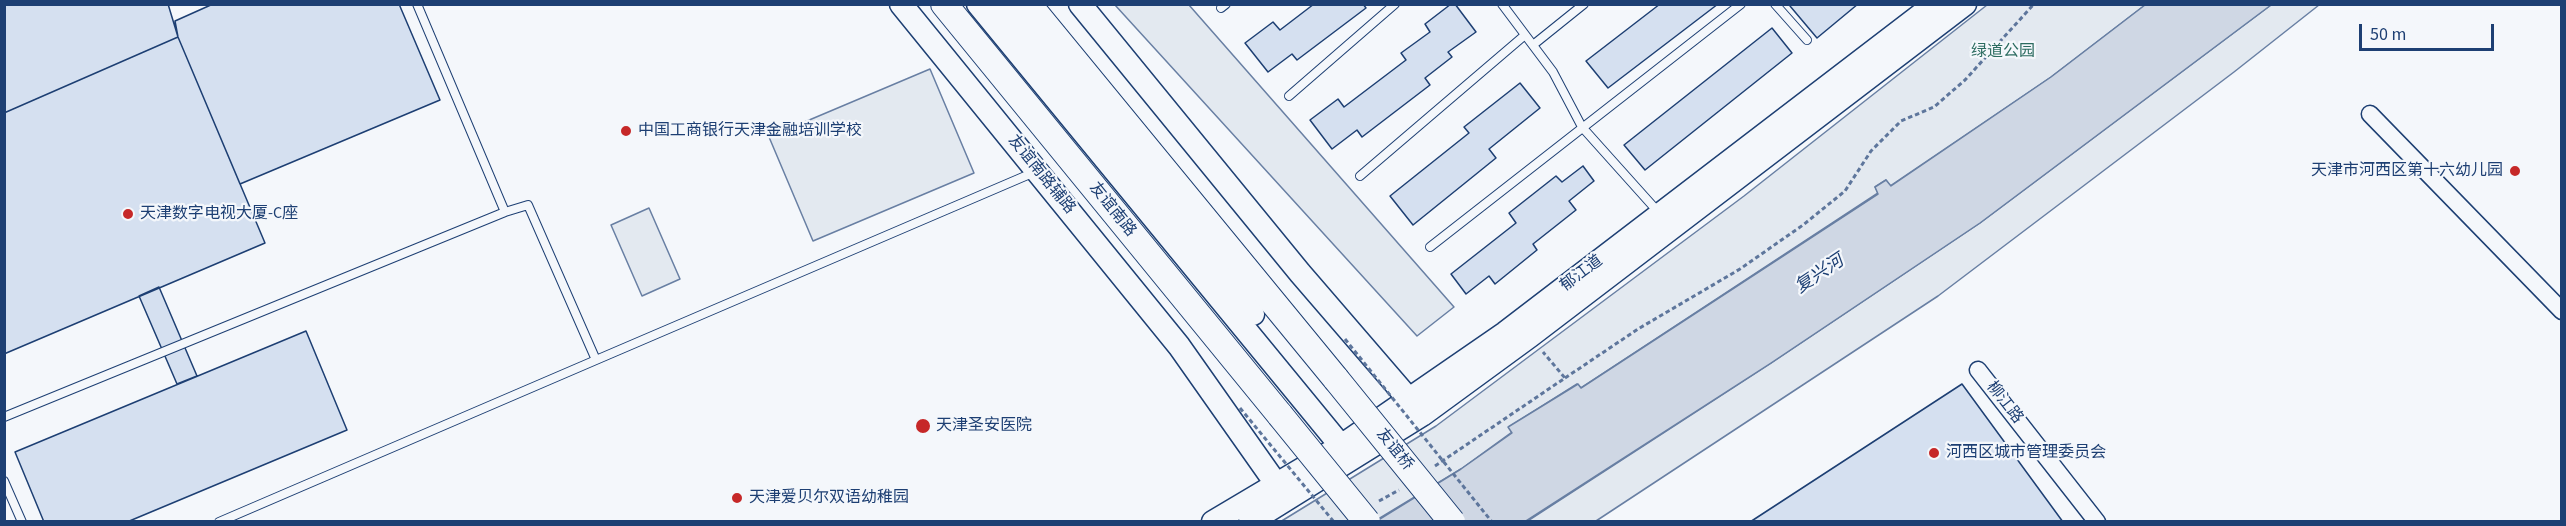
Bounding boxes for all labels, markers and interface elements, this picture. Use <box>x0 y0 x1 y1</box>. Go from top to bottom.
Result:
scale bar <box>2362 12 2497 50</box>
text: 50 m <box>2370 22 2406 47</box>
park label: 绿道公园 <box>1971 42 2035 62</box>
place label: 中国工商银行天津金融培训学校 <box>638 121 862 141</box>
marker: 中国工商银行天津金融培训学校 <box>619 124 633 138</box>
street label: 友谊南路辅路 <box>1003 132 1079 218</box>
place label: 天津市河西区第十六幼儿园 <box>2311 161 2503 181</box>
marker: 天津市河西区第十六幼儿园 <box>2508 164 2522 178</box>
street label: 友谊南路 <box>1084 179 1140 241</box>
place label: 天津数字电视大厦-C座 <box>140 204 298 224</box>
marker: 天津数字电视大厦-C座 <box>121 207 135 221</box>
water label: 复兴河 <box>1792 251 1848 299</box>
street label: 郁江道 <box>1557 252 1607 296</box>
street label: 柳江路 <box>1982 378 2026 428</box>
place label: 天津圣安医院 <box>936 416 1032 436</box>
marker: 天津圣安医院 <box>914 417 932 435</box>
street label: 友谊桥 <box>1371 425 1417 475</box>
place label: 河西区城市管理委员会 <box>1946 443 2106 463</box>
marker: 河西区城市管理委员会 <box>1927 446 1941 460</box>
place label: 天津爱贝尔双语幼稚园 <box>749 488 909 508</box>
marker: 天津爱贝尔双语幼稚园 <box>730 491 744 505</box>

